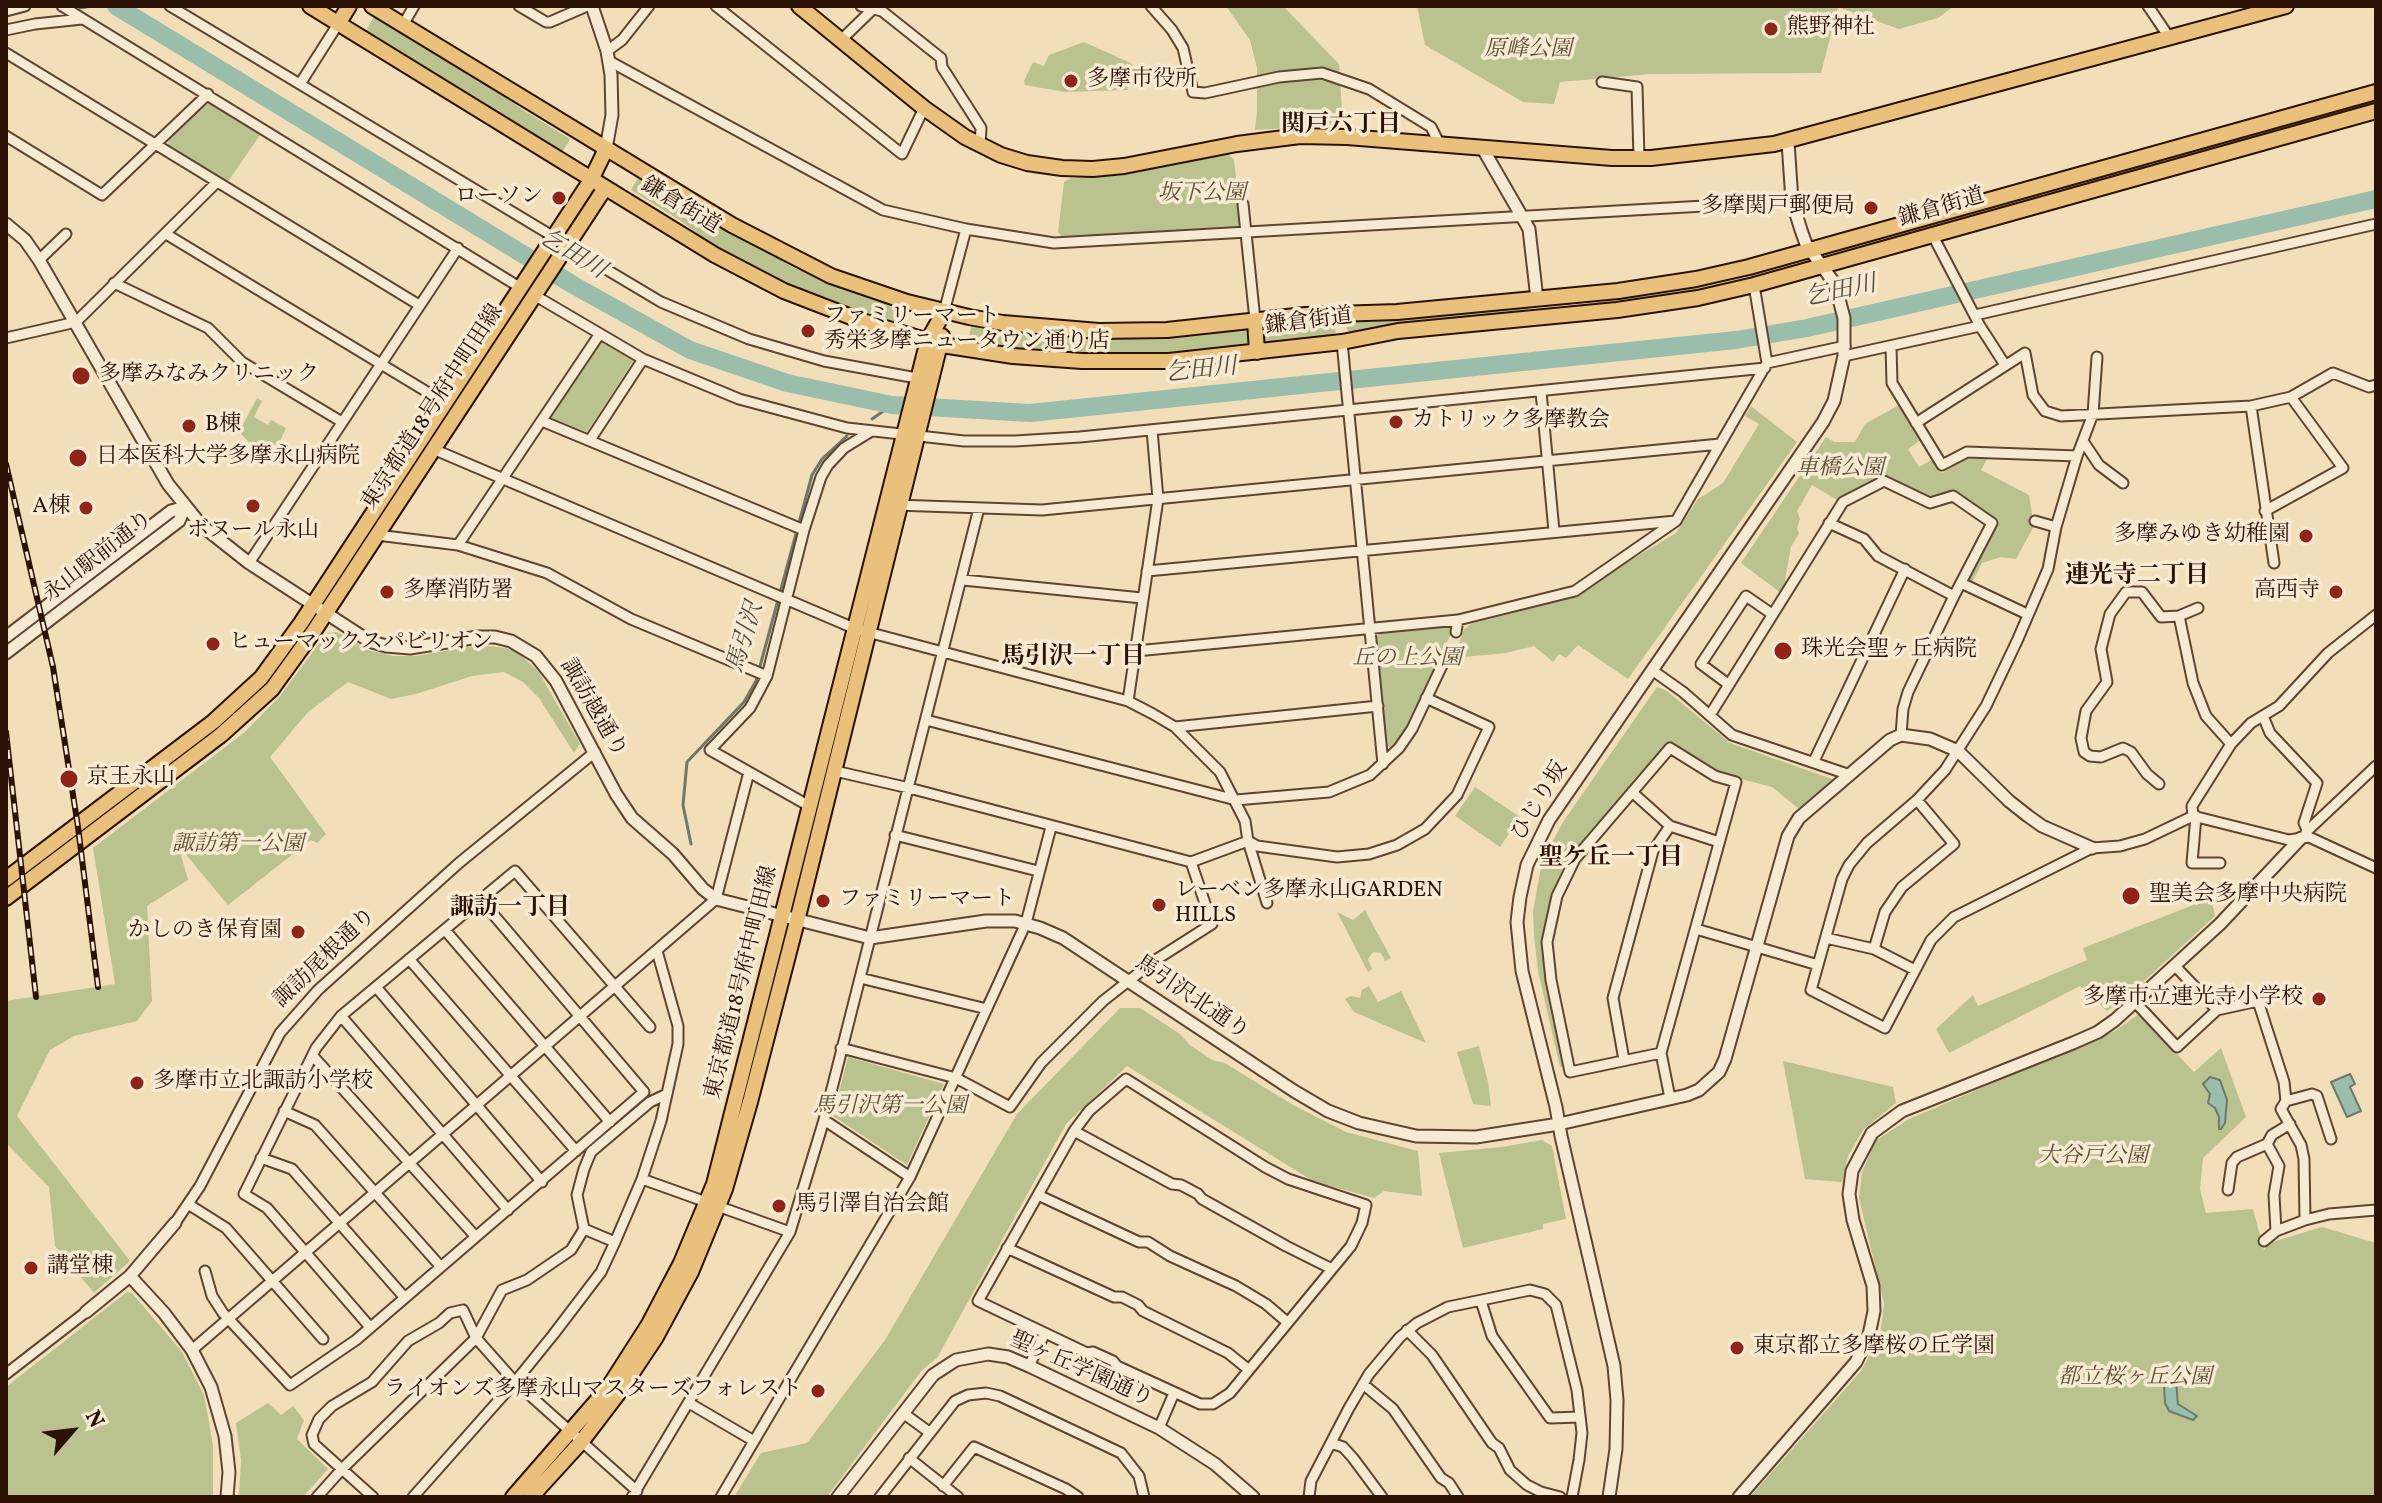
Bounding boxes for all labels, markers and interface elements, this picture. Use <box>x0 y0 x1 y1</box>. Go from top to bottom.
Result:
place label: 熊野神社 <box>1787 16 1875 42</box>
marker: 熊野神社 <box>1762 20 1780 38</box>
park label: 原峰公園 <box>1484 38 1572 64</box>
place label: 多摩市役所 <box>1087 68 1197 94</box>
marker: 多摩市役所 <box>1062 72 1080 90</box>
district label: 関戸六丁目 <box>1281 113 1401 141</box>
street label: 鎌倉街道 <box>635 173 725 241</box>
park label: 坂下公園 <box>1158 182 1246 208</box>
street label: 鎌倉街道 <box>1896 184 1988 234</box>
place label: ローソン <box>455 185 543 211</box>
marker: ローソン <box>550 189 568 207</box>
place label: 多摩関戸郵便局 <box>1701 195 1855 221</box>
marker: 多摩関戸郵便局 <box>1862 199 1880 217</box>
water label: 乞田川 <box>534 225 610 287</box>
water label: 乞田川 <box>1803 271 1879 315</box>
street label: 東京都道18号府中町田線 <box>358 300 510 516</box>
place label: ファミリーマート 秀栄多摩ニュータウン通り店 <box>824 305 1110 356</box>
street label: 鎌倉街道 <box>1264 305 1354 341</box>
marker: ファミリーマート 秀栄多摩ニュータウン通り店 <box>799 322 817 340</box>
water label: 乞田川 <box>1164 354 1238 390</box>
place label: 多摩みなみクリニック <box>99 363 319 389</box>
marker: 多摩みなみクリニック <box>70 365 92 387</box>
place label: カトリック多摩教会 <box>1412 409 1610 435</box>
place label: B棟 <box>205 413 241 439</box>
marker: カトリック多摩教会 <box>1387 413 1405 431</box>
marker: B棟 <box>180 417 198 435</box>
place label: 日本医科大学多摩永山病院 <box>96 445 360 471</box>
marker: 日本医科大学多摩永山病院 <box>67 447 89 469</box>
park label: 車橋公園 <box>1796 457 1884 483</box>
place label: A棟 <box>33 495 70 521</box>
marker: ボヌール永山 <box>244 497 262 515</box>
marker: A棟 <box>77 499 95 517</box>
street label: 永山駅前通り <box>39 507 159 609</box>
place label: ボヌール永山 <box>187 519 319 545</box>
place label: 多摩みゆき幼稚園 <box>2114 523 2290 549</box>
marker: 多摩みゆき幼稚園 <box>2297 527 2315 545</box>
district label: 連光寺二丁目 <box>2065 564 2209 592</box>
place label: 多摩消防署 <box>403 579 513 605</box>
place label: 高西寺 <box>2254 579 2320 605</box>
marker: 多摩消防署 <box>378 583 396 601</box>
marker: 高西寺 <box>2327 583 2345 601</box>
water label: 馬引沢 <box>723 599 771 677</box>
place label: ヒューマックスパビリオン <box>229 631 493 657</box>
marker: ヒューマックスパビリオン <box>204 635 222 653</box>
place label: 珠光会聖ヶ丘病院 <box>1801 638 1977 664</box>
marker: 珠光会聖ヶ丘病院 <box>1772 640 1794 662</box>
district label: 馬引沢一丁目 <box>1001 645 1145 673</box>
park label: 丘の上公園 <box>1352 647 1462 673</box>
street label: 諏訪越通り <box>553 655 631 763</box>
street label: ひじり坂 <box>1507 757 1575 847</box>
place label: 京王永山 <box>87 766 175 792</box>
marker: 京王永山 <box>58 768 80 790</box>
park label: 諏訪第一公園 <box>172 833 304 859</box>
district label: 聖ケ丘一丁目 <box>1539 846 1683 874</box>
street label: 東京都道18号府中町田線 <box>701 864 785 1102</box>
place label: レーベン多摩永山GARDEN HILLS <box>1175 879 1443 930</box>
place label: 聖美会多摩中央病院 <box>2149 883 2347 909</box>
marker: 聖美会多摩中央病院 <box>2120 885 2142 907</box>
place label: ファミリーマート <box>839 888 1015 914</box>
marker: ファミリーマート <box>814 892 832 910</box>
district label: 諏訪一丁目 <box>450 896 570 924</box>
marker: レーベン多摩永山GARDEN HILLS <box>1150 896 1168 914</box>
street label: 諏訪尾根通り <box>269 904 383 1014</box>
place label: かしのき保育園 <box>128 919 282 945</box>
marker: かしのき保育園 <box>289 923 307 941</box>
street label: 馬引沢北通り <box>1129 951 1253 1047</box>
place label: 多摩市立連光寺小学校 <box>2083 986 2303 1012</box>
marker: 多摩市立連光寺小学校 <box>2310 990 2328 1008</box>
place label: 多摩市立北諏訪小学校 <box>153 1070 373 1096</box>
marker: 多摩市立北諏訪小学校 <box>128 1074 146 1092</box>
park label: 馬引沢第一公園 <box>813 1095 967 1121</box>
park label: 大谷戸公園 <box>2038 1145 2148 1171</box>
place label: 馬引澤自治会館 <box>795 1193 949 1219</box>
marker: 馬引澤自治会館 <box>770 1197 788 1215</box>
place label: 講堂棟 <box>47 1255 113 1281</box>
marker: 講堂棟 <box>22 1259 40 1277</box>
street label: 聖ヶ丘学園通り <box>1005 1328 1157 1414</box>
place label: 東京都立多摩桜の丘学園 <box>1753 1335 1995 1361</box>
marker: 東京都立多摩桜の丘学園 <box>1728 1339 1746 1357</box>
park label: 都立桜ヶ丘公園 <box>2058 1366 2212 1392</box>
place label: ライオンズ多摩永山マスターズフォレスト <box>384 1378 802 1404</box>
marker: ライオンズ多摩永山マスターズフォレスト <box>809 1382 827 1400</box>
north arrow <box>32 1391 112 1471</box>
text: N <box>76 1405 111 1434</box>

